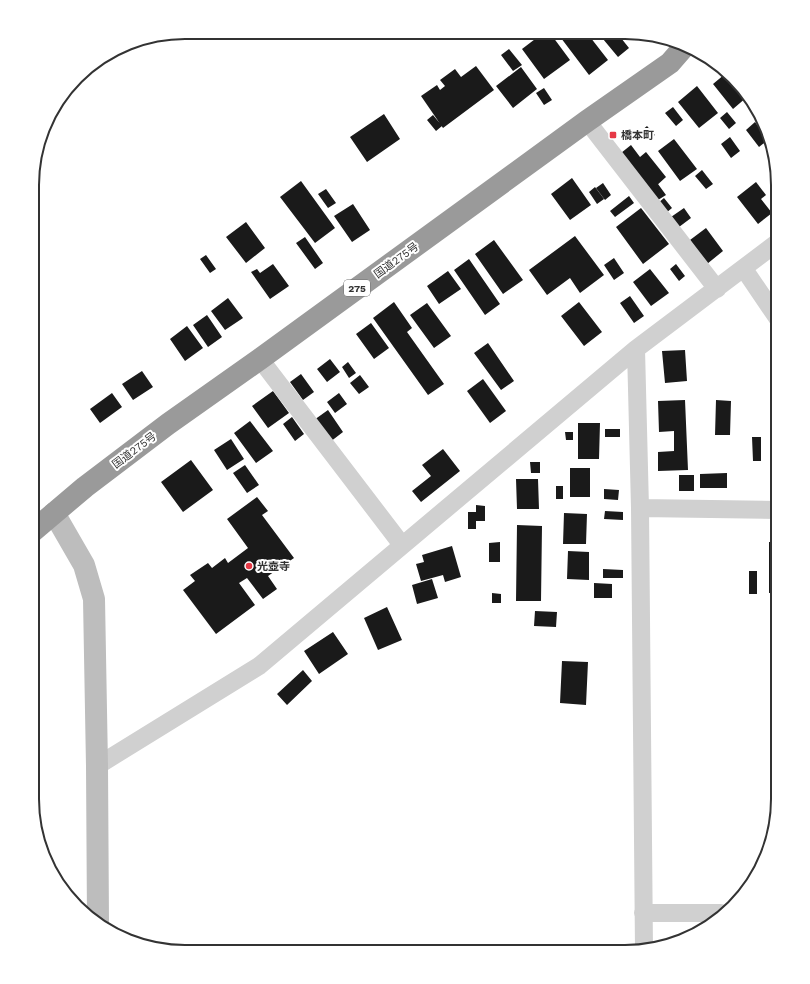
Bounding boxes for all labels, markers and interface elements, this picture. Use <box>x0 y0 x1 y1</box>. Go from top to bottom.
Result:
place label: 橋本町 <box>621 129 654 142</box>
marker: 橋本町 <box>608 130 618 140</box>
street label: 国道275号 <box>372 240 421 281</box>
road number: 275 <box>344 280 370 296</box>
street label: 国道275号 <box>110 430 159 471</box>
place label: 光壺寺 <box>257 560 290 573</box>
marker: 光壺寺 <box>244 561 254 571</box>

